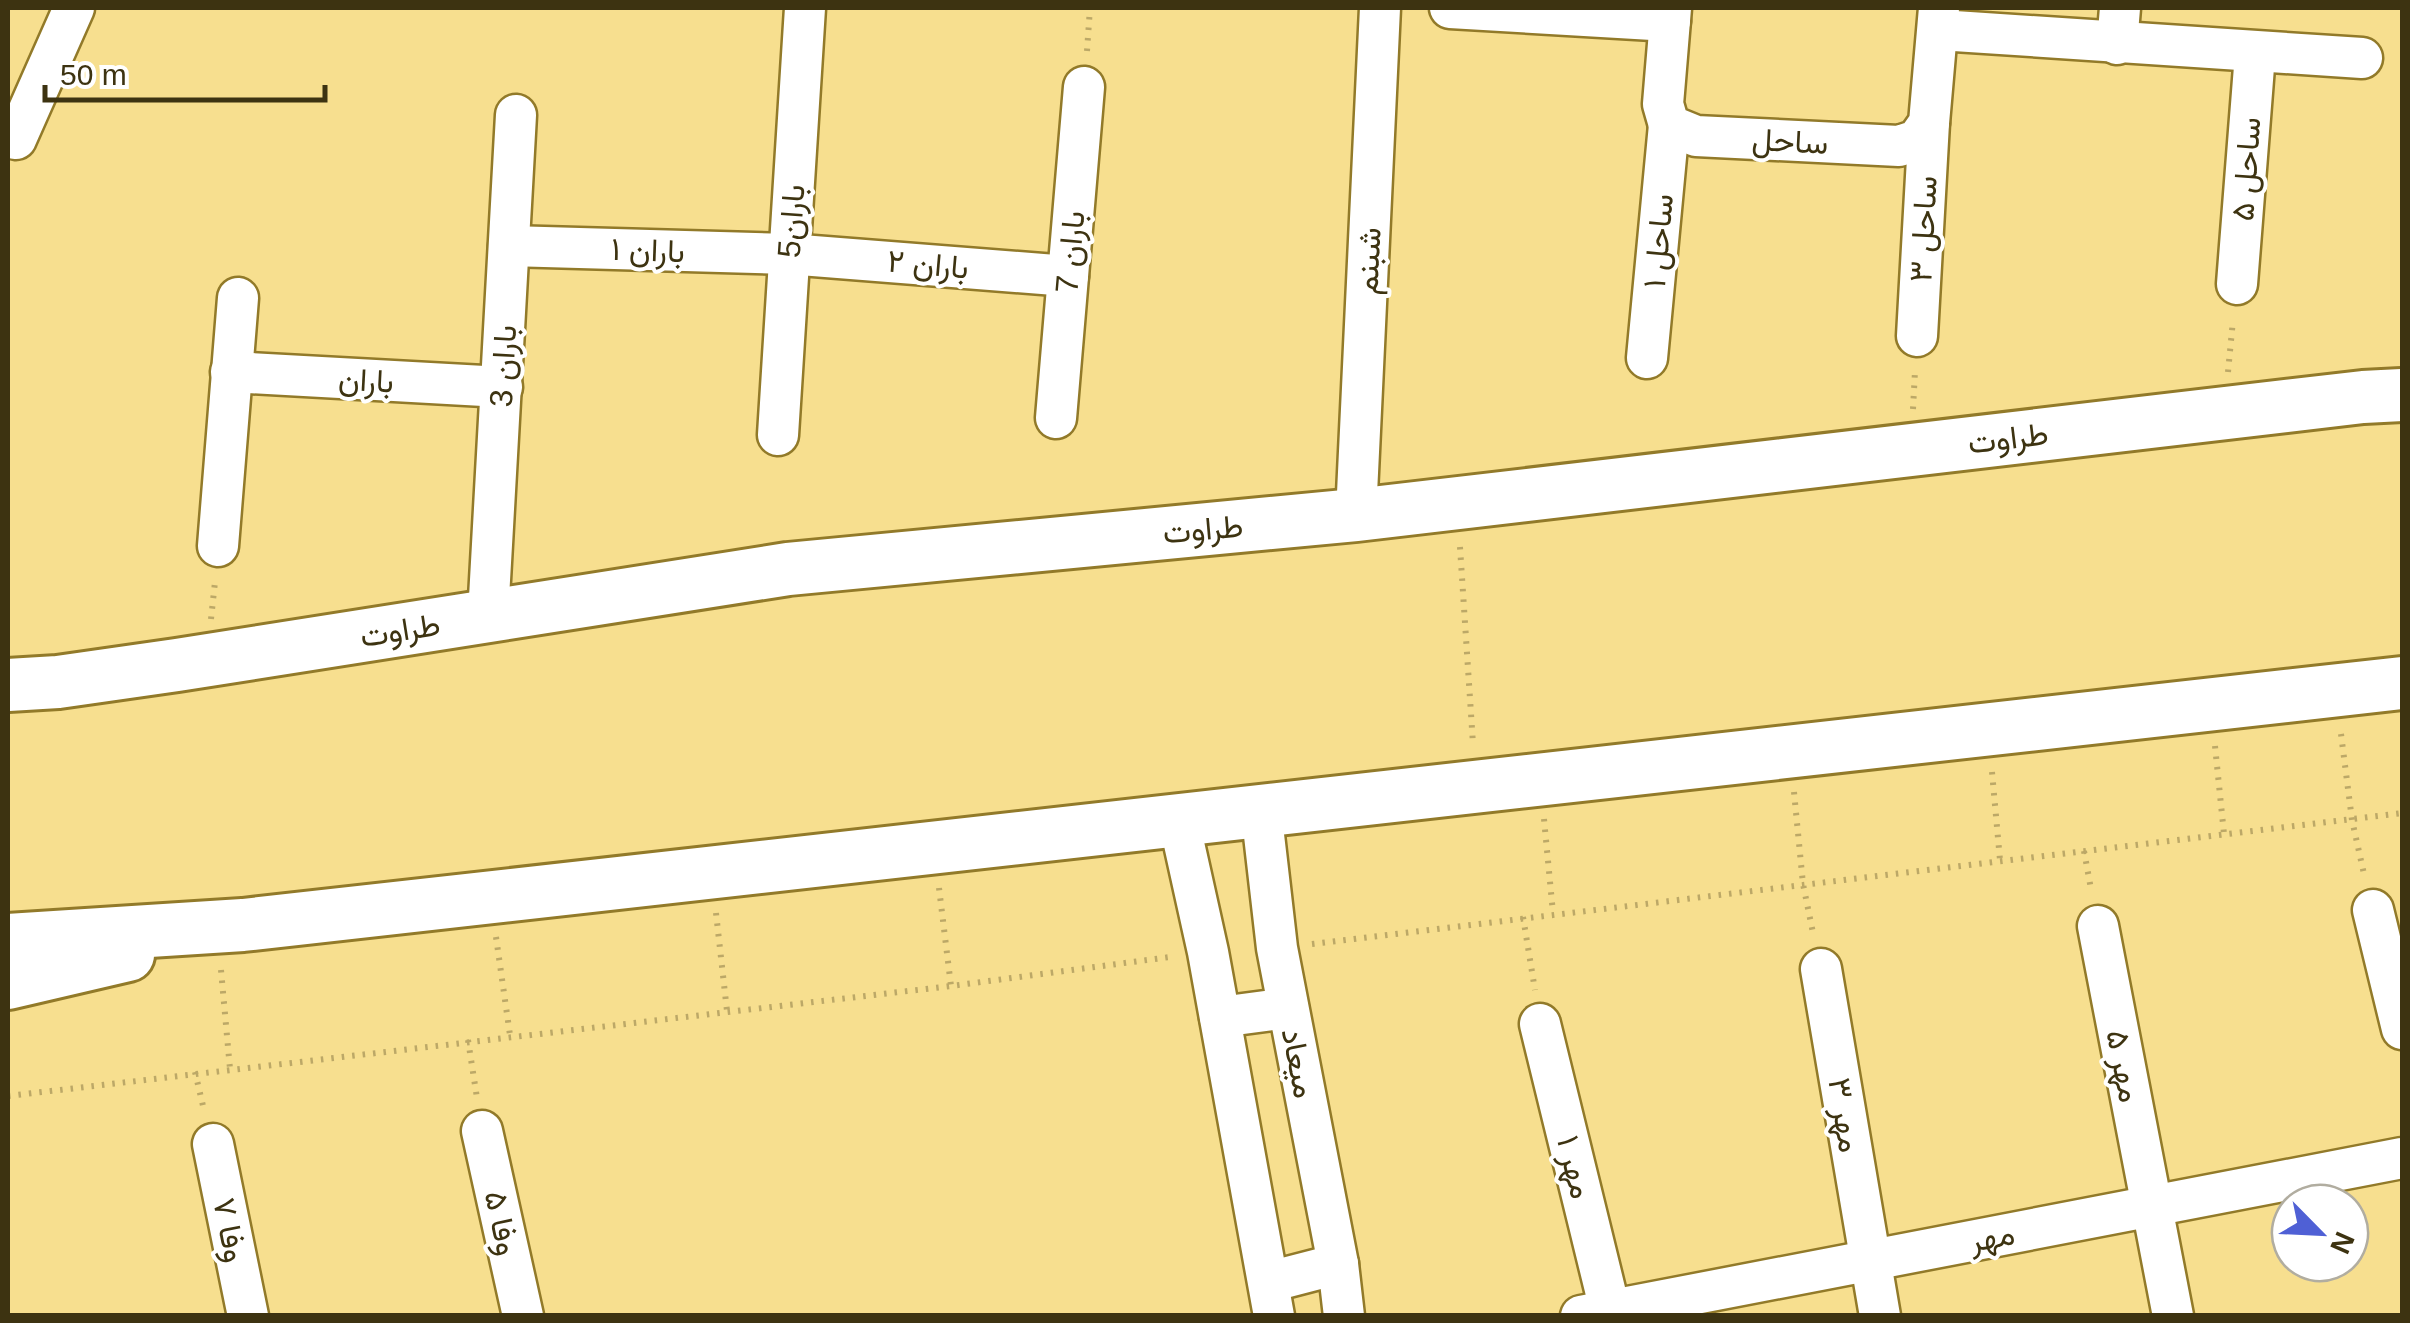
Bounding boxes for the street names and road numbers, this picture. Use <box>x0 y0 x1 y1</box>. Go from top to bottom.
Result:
street label: ساحل ۵ <box>2224 116 2269 222</box>
street label: ساحل <box>1751 121 1829 162</box>
street label: ساحل ۳ <box>1902 175 1945 283</box>
street label: باران5 <box>770 183 814 259</box>
street label: ساحل ۱ <box>1636 192 1681 290</box>
street label: باران 7 <box>1048 209 1094 295</box>
street label: شبنم <box>1348 226 1391 296</box>
street label: باران ۱ <box>610 231 685 271</box>
street label: باران ۲ <box>886 243 970 287</box>
street label: باران 3 <box>483 324 525 408</box>
street label: باران <box>337 361 395 401</box>
street label: طراوت <box>1966 415 2050 463</box>
street label: طراوت <box>1161 508 1245 552</box>
street label: طراوت <box>357 606 443 656</box>
street label: میعاد <box>1275 1025 1323 1101</box>
street label: مهر ۵ <box>2097 1027 2149 1106</box>
street label: مهر ۳ <box>1819 1075 1869 1155</box>
street label: مهر ۱ <box>1548 1132 1600 1203</box>
street label: وفا ۵ <box>476 1187 526 1259</box>
street label: وفا ۷ <box>204 1195 254 1266</box>
street label: مهر <box>1965 1215 2018 1261</box>

